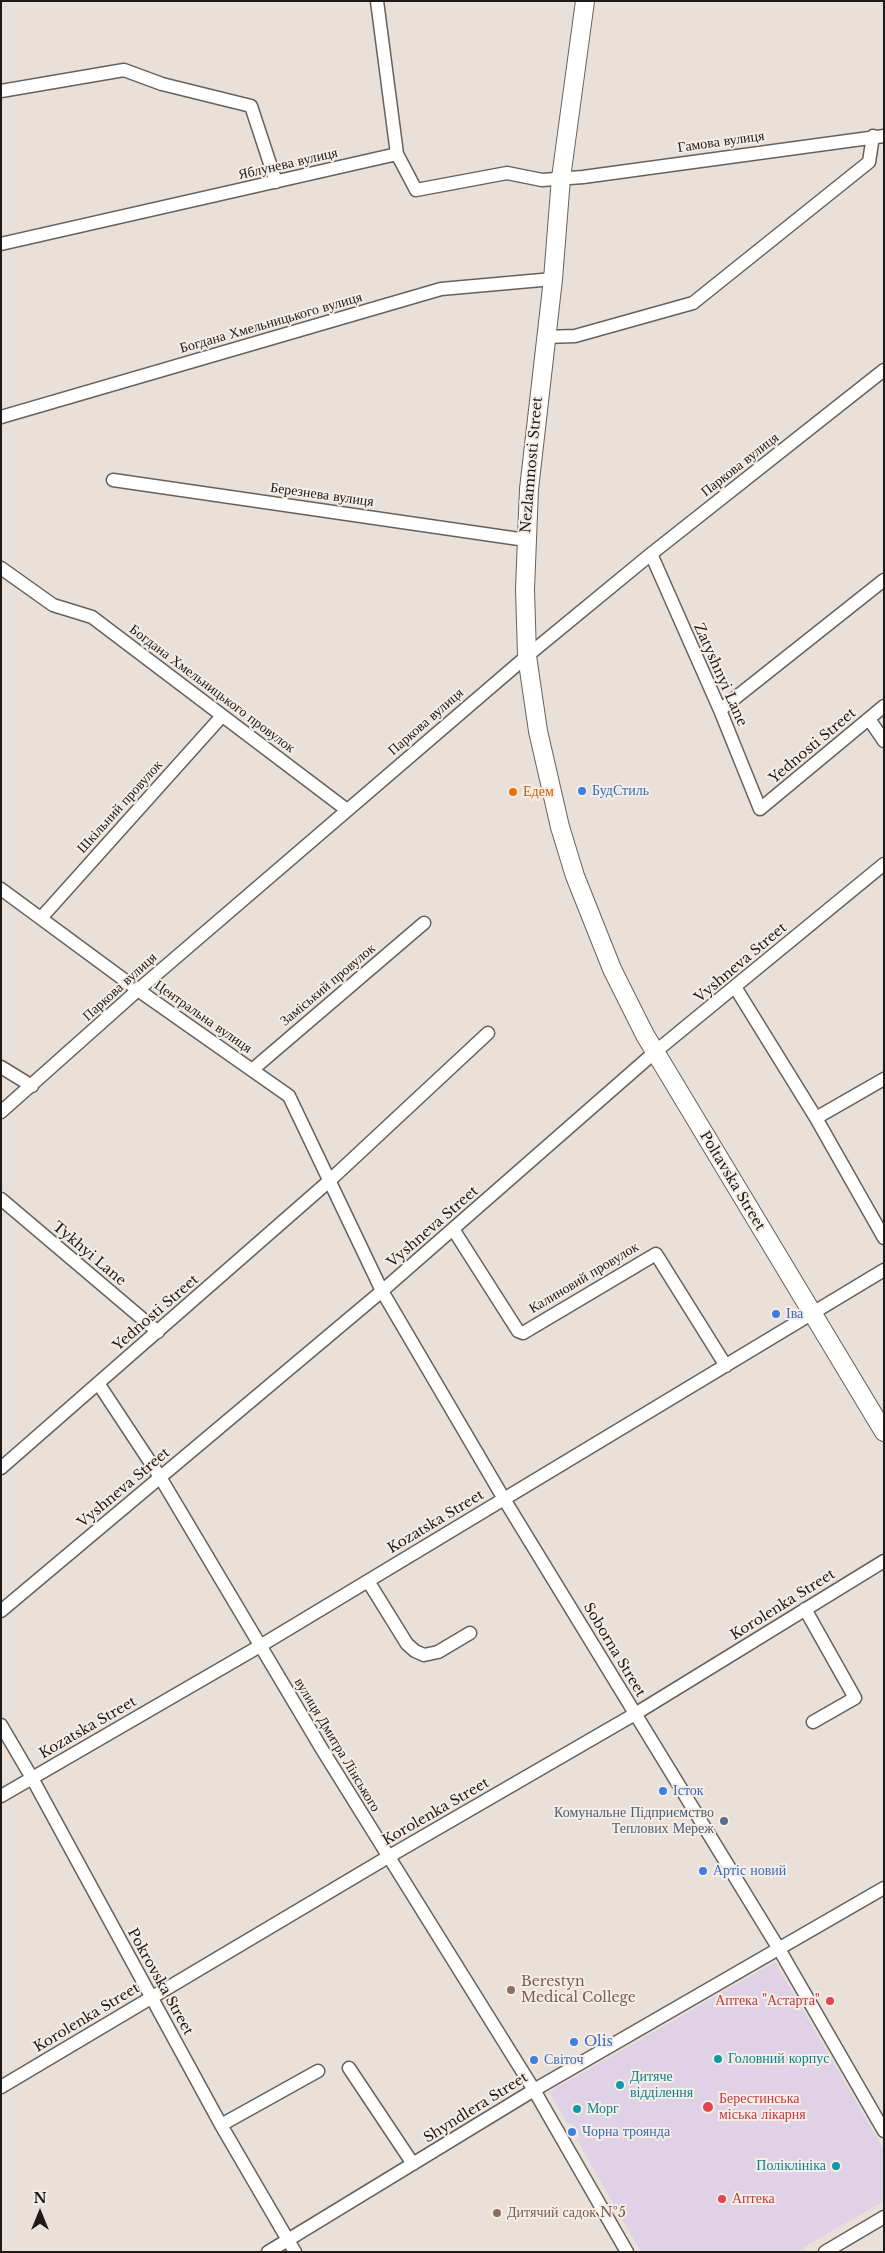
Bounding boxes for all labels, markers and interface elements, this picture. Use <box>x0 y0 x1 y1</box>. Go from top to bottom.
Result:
street label: Гамова вулиця <box>677 128 765 156</box>
street label: Яблунева вулиця <box>237 144 339 184</box>
street label: Богдана Хмельницького вулиця <box>178 289 364 357</box>
street label: Nezlamnosti Street <box>518 396 546 534</box>
street label: Паркова вулиця <box>698 429 782 501</box>
street label: Березнева вулиця <box>269 479 375 511</box>
street label: Богдана Хмельницького провулок <box>126 621 298 757</box>
street label: Zatyshnyi Lane <box>690 621 750 729</box>
street label: Паркова вулиця <box>385 685 467 759</box>
street label: Yednosti Street <box>766 705 860 787</box>
street label: Шкільний провулок <box>74 757 166 857</box>
place label: БудСтиль <box>592 783 649 799</box>
place label: Едем <box>523 784 554 800</box>
marker: БудСтиль <box>576 785 588 797</box>
marker: Едем <box>507 786 519 798</box>
street label: Vyshneva Street <box>692 920 790 1006</box>
street label: Заміський провулок <box>277 940 379 1030</box>
street label: Паркова вулиця <box>79 949 161 1025</box>
street label: Центральна вулиця <box>151 977 255 1057</box>
street label: Poltavska Street <box>696 1128 768 1234</box>
street label: Vyshneva Street <box>384 1183 482 1271</box>
street label: Tykhyi Lane <box>49 1218 129 1290</box>
street label: Калиновий провулок <box>526 1239 642 1317</box>
street label: Yednosti Street <box>110 1271 202 1355</box>
place label: Іва <box>786 1306 803 1322</box>
marker: Іва <box>770 1308 782 1320</box>
street label: Vyshneva Street <box>75 1445 173 1531</box>
street label: Kozatska Street <box>385 1487 487 1557</box>
street label: Korolenka Street <box>728 1566 838 1644</box>
street label: Soborna Street <box>579 1600 649 1700</box>
street label: вулиця Дмитра Лінського <box>290 1675 384 1815</box>
street label: Kozatska Street <box>36 1693 140 1763</box>
street label: Korolenka Street <box>380 1775 492 1849</box>
place label: Істок <box>673 1783 704 1799</box>
marker: Істок <box>657 1785 669 1797</box>
place label: Комунальне Підприємство Теплових Мереж <box>554 1805 714 1838</box>
marker: Комунальне Підприємство Теплових Мереж <box>718 1815 730 1827</box>
place label: Артіс новий <box>713 1863 786 1879</box>
marker: Артіс новий <box>697 1865 709 1877</box>
street label: Pokrovska Street <box>124 1926 196 2038</box>
place label: Berestyn Medical College <box>521 1974 636 2006</box>
street label: Korolenka Street <box>31 1980 143 2056</box>
marker: Berestyn Medical College <box>505 1984 517 1996</box>
place label: Аптека "Астарта" <box>715 1993 820 2009</box>
marker: Аптека "Астарта" <box>824 1995 836 2007</box>
place label: Olis <box>584 2034 613 2050</box>
marker: Olis <box>568 2036 580 2048</box>
place label: Головний корпус <box>728 2051 830 2067</box>
place label: Світоч <box>544 2052 583 2068</box>
marker: Головний корпус <box>712 2053 724 2065</box>
marker: Світоч <box>528 2054 540 2066</box>
street label: Shyndlera Street <box>421 2069 531 2147</box>
place label: Дитяче відділення <box>630 2069 693 2102</box>
marker: Дитяче відділення <box>614 2079 626 2091</box>
place label: Берестинська міська лікарня <box>719 2091 806 2124</box>
marker: Берестинська міська лікарня <box>701 2100 715 2114</box>
place label: Морг <box>587 2101 619 2117</box>
marker: Морг <box>571 2103 583 2115</box>
place label: Чорна троянда <box>582 2124 670 2140</box>
marker: Чорна троянда <box>566 2126 578 2138</box>
place label: Поліклініка <box>756 2158 826 2174</box>
marker: Поліклініка <box>830 2160 842 2172</box>
north arrow <box>15 2188 65 2238</box>
text: N <box>33 2189 47 2207</box>
place label: Аптека <box>732 2191 775 2207</box>
marker: Аптека <box>716 2193 728 2205</box>
place label: Дитячий садок №5 <box>507 2205 626 2221</box>
marker: Дитячий садок №5 <box>491 2207 503 2219</box>

